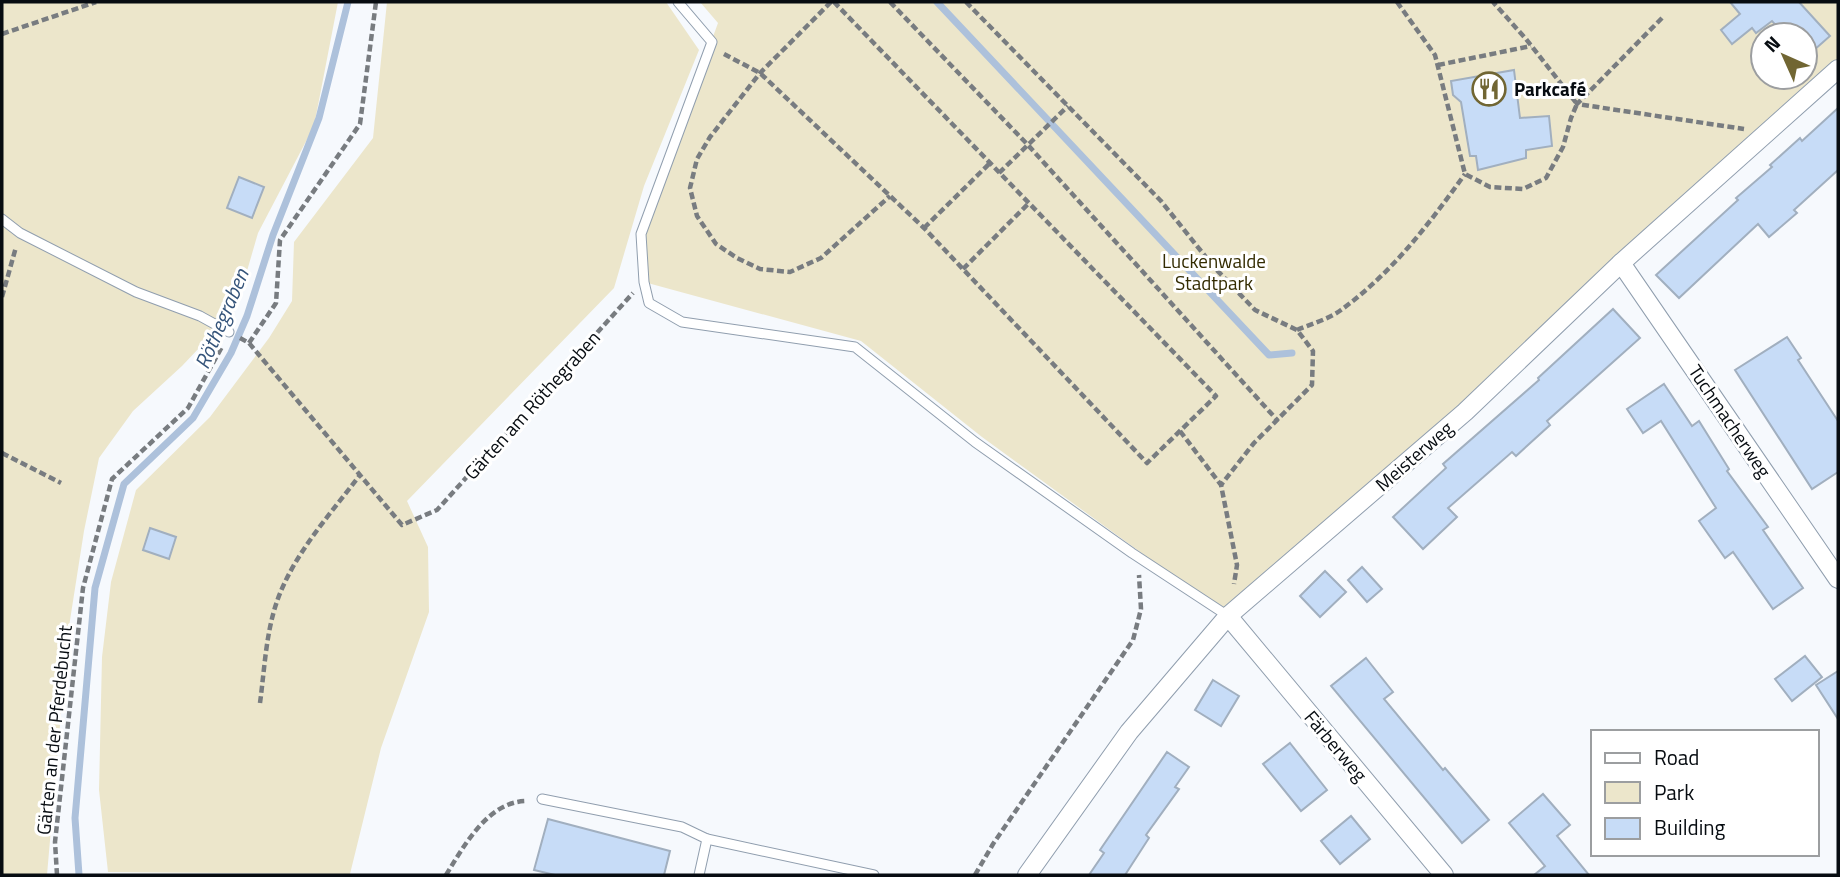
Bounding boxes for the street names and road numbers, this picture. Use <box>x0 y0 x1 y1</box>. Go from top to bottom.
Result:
street label: Gärten am Röthegraben <box>457 324 607 486</box>
street label: Tuchmacherweg <box>1682 358 1779 483</box>
street label: Meisterweg <box>1368 413 1459 498</box>
street label: Gärten an der Pferdebucht <box>28 623 79 836</box>
street label: Färberweg <box>1298 704 1375 788</box>

